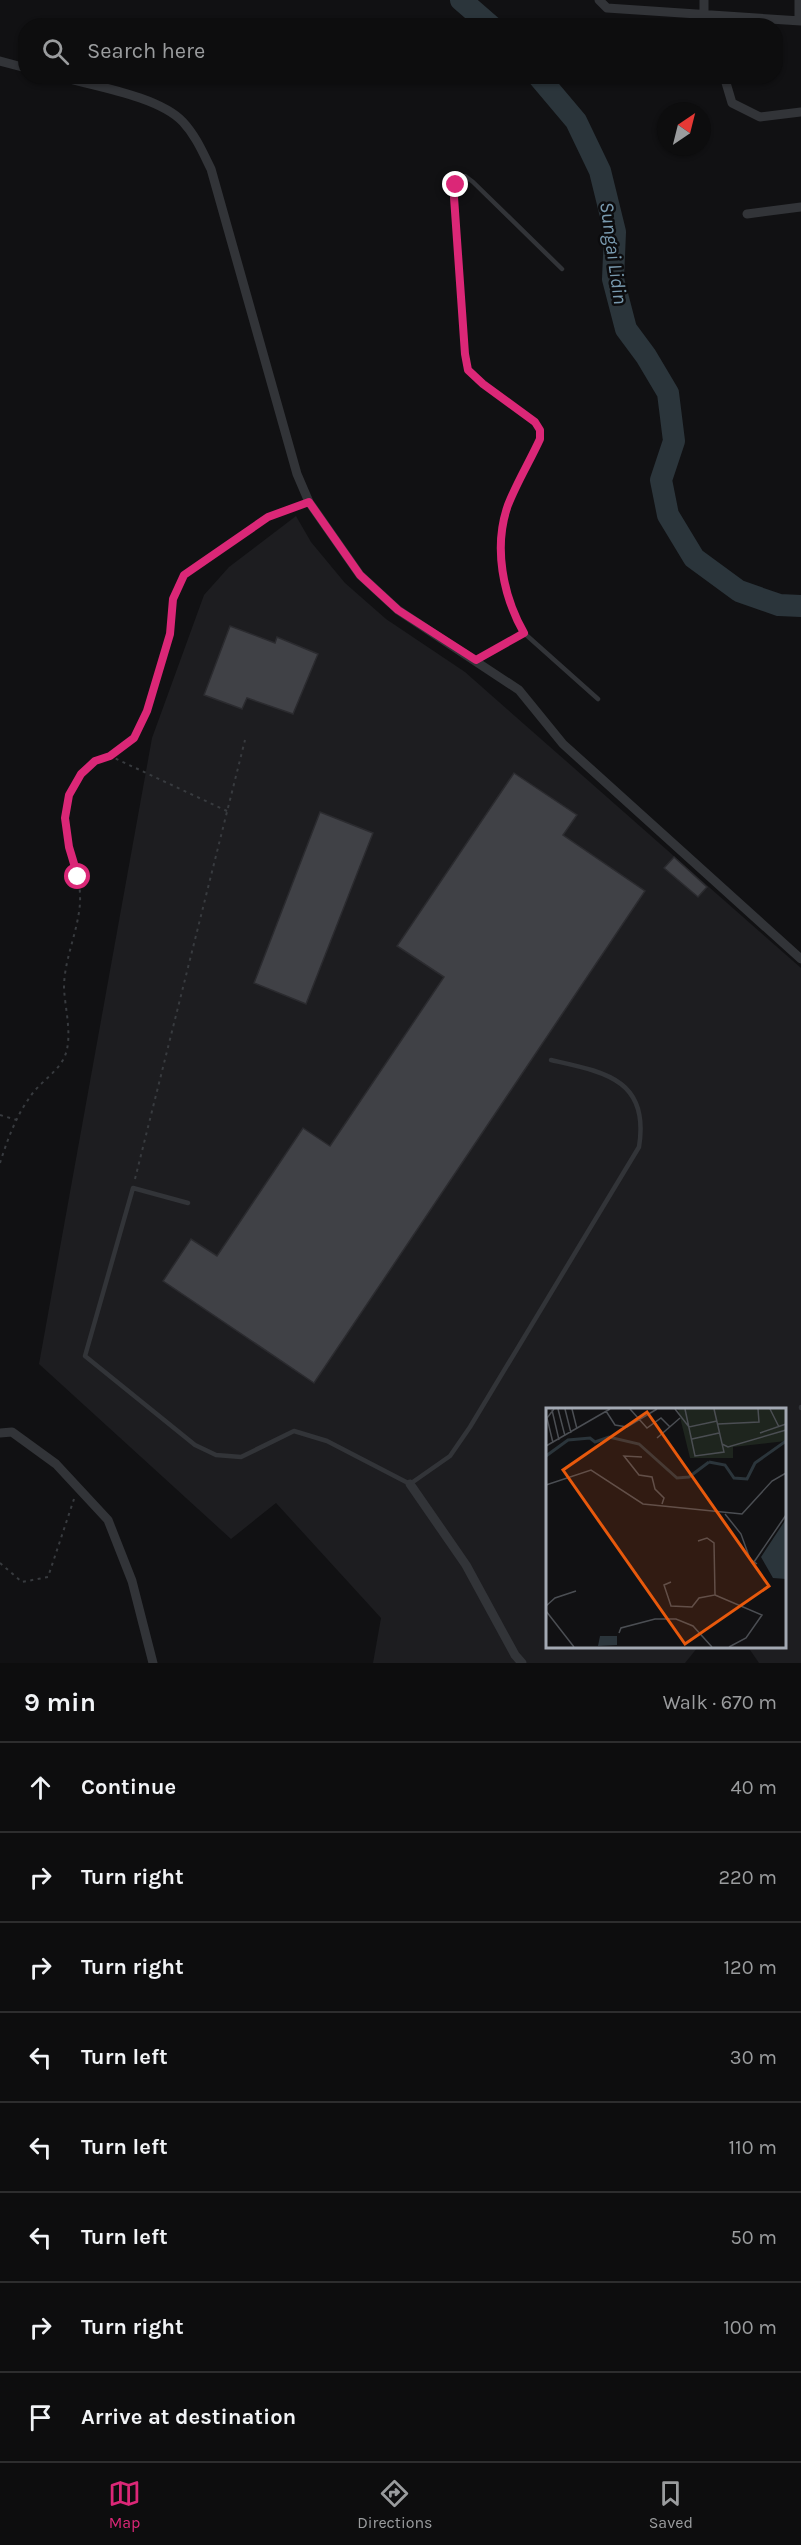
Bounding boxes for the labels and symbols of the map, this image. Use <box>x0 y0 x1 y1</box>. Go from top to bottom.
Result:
north arrow <box>657 102 711 156</box>
route end <box>442 171 468 197</box>
water label: Sungai Lidin <box>595 200 632 306</box>
route start <box>64 863 90 889</box>
inset map <box>546 1408 786 1648</box>

